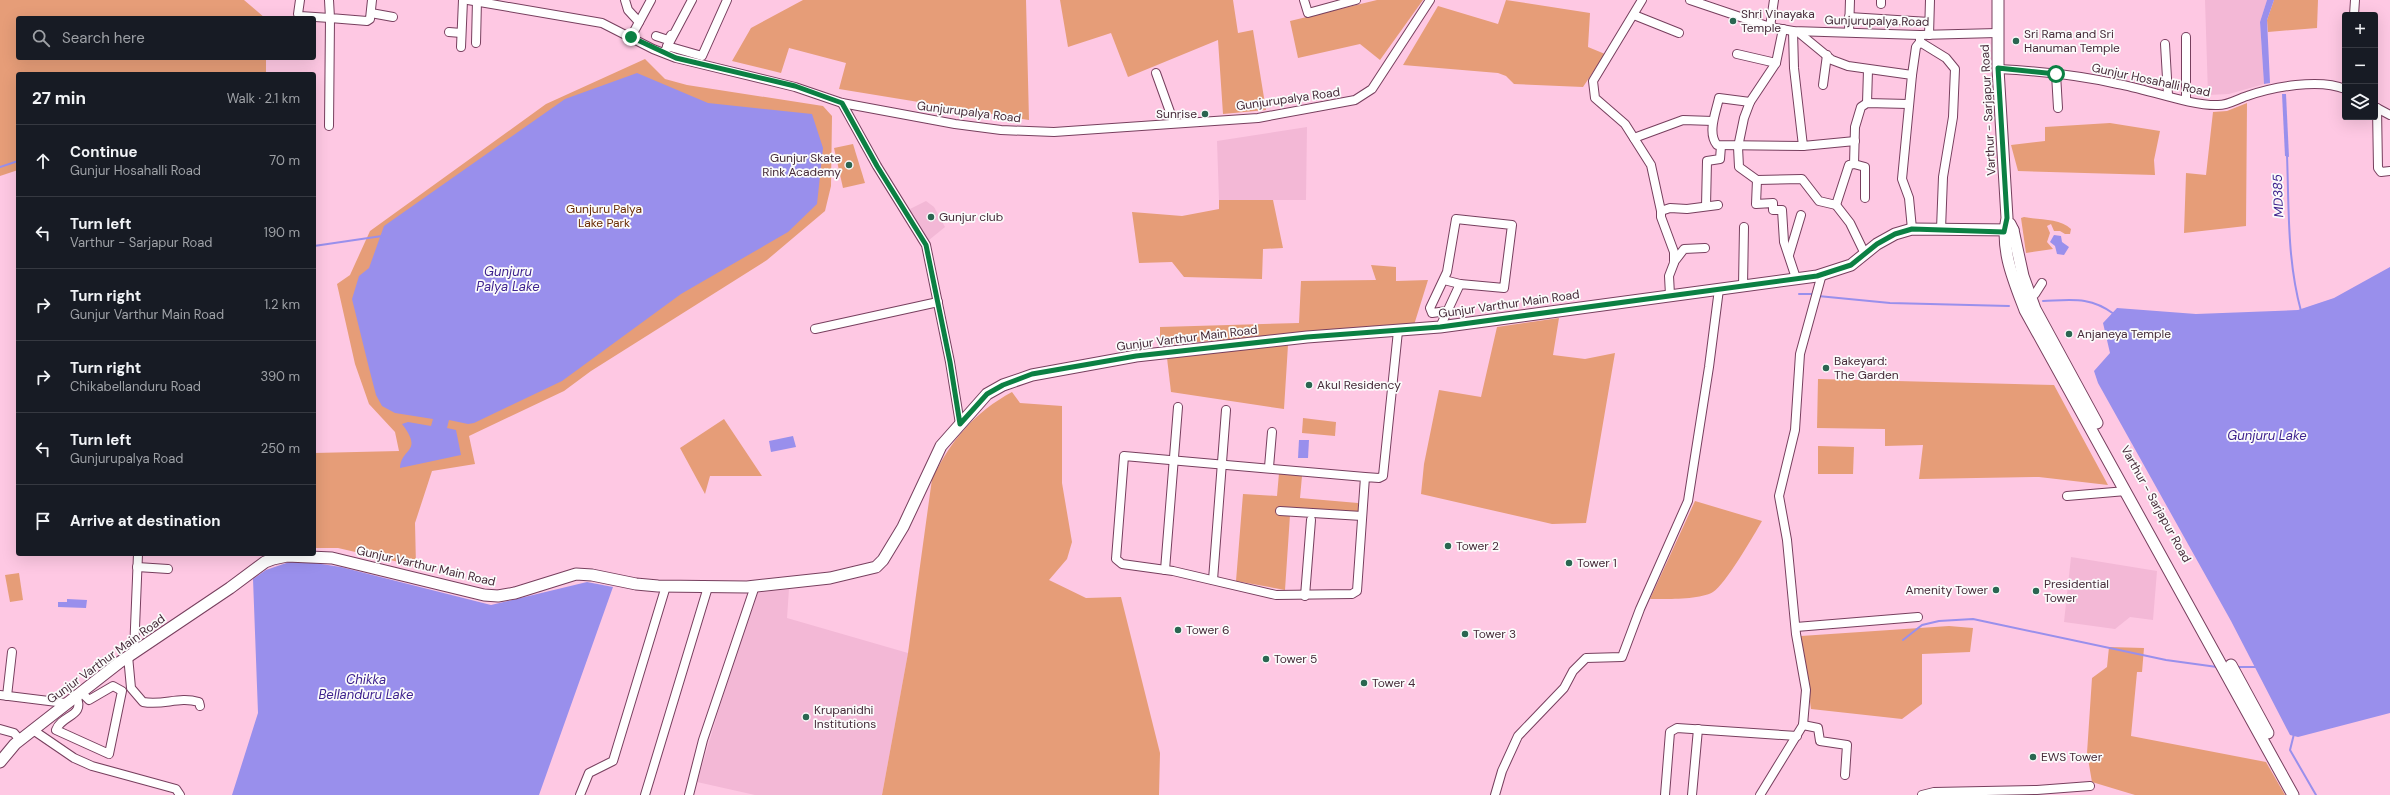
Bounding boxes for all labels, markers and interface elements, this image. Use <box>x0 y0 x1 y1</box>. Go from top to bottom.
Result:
place label: Shri Vinayaka Temple <box>1741 6 1815 36</box>
street label: Gunjurupalya Road <box>1825 12 1929 30</box>
map controls <box>2342 12 2378 120</box>
button: + <box>2342 12 2378 48</box>
search box <box>16 16 316 60</box>
marker: Shri Vinayaka Temple <box>1728 16 1738 26</box>
place label: Sri Rama and Sri Hanuman Temple <box>2024 26 2120 56</box>
icon: search <box>30 27 52 49</box>
text: Search here <box>62 28 145 48</box>
route end <box>622 28 640 46</box>
marker: Sri Rama and Sri Hanuman Temple <box>2011 36 2021 46</box>
street label: Varthur - Sarjapur Road <box>1977 44 1999 176</box>
button: − <box>2342 48 2378 84</box>
street label: Gunjur Hosahalli Road <box>2090 60 2212 100</box>
route start <box>2047 65 2065 83</box>
street label: Gunjurupalya Road <box>1235 84 1341 114</box>
button: layers <box>2342 84 2378 120</box>
text: 27 min <box>32 87 86 109</box>
text: Walk · 2.1 km <box>227 90 300 107</box>
street label: Gunjurupalya Road <box>916 98 1022 126</box>
place label: Sunrise <box>1156 106 1197 122</box>
marker: Sunrise <box>1200 109 1210 119</box>
text: Continue <box>70 142 138 162</box>
icon: ahead <box>32 150 54 172</box>
place label: Gunjur Skate Rink Academy <box>762 150 841 180</box>
text: 70 m <box>269 152 300 169</box>
marker: Gunjur Skate Rink Academy <box>844 160 854 170</box>
text: Gunjur Hosahalli Road <box>70 162 201 179</box>
water label: MD385 <box>2269 174 2287 218</box>
park label: Gunjuru Palya Lake Park <box>566 201 642 231</box>
place label: Gunjur club <box>939 209 1003 225</box>
marker: Gunjur club <box>926 212 936 222</box>
text: Turn left <box>70 214 131 234</box>
icon: left <box>32 222 54 244</box>
text: 190 m <box>264 224 300 241</box>
text: Varthur - Sarjapur Road <box>70 234 212 251</box>
water label: Gunjuru Palya Lake <box>476 263 540 295</box>
text: Turn right <box>70 286 141 306</box>
street label: Gunjur Varthur Main Road <box>1437 286 1581 322</box>
icon: right <box>32 294 54 316</box>
text: 1.2 km <box>264 296 300 313</box>
text: Gunjur Varthur Main Road <box>70 306 224 323</box>
street label: Gunjur Varthur Main Road <box>1115 321 1259 355</box>
place label: Anjaneya Temple <box>2077 326 2171 342</box>
marker: Anjaneya Temple <box>2064 329 2074 339</box>
place label: Bakeyard: The Garden <box>1834 353 1899 383</box>
text: Turn right <box>70 358 141 378</box>
marker: Bakeyard: The Garden <box>1821 363 1831 373</box>
icon: right <box>32 366 54 388</box>
text: 390 m <box>261 368 300 385</box>
place label: Akul Residency <box>1317 377 1401 393</box>
text: Chikabellanduru Road <box>70 378 201 395</box>
marker: Akul Residency <box>1304 380 1314 390</box>
water label: Gunjuru Lake <box>2227 427 2307 444</box>
text: Turn left <box>70 430 131 450</box>
icon: left <box>32 438 54 460</box>
text: 250 m <box>261 440 300 457</box>
street label: Varthur - Sarjapur Road <box>2117 443 2195 565</box>
text: Gunjurupalya Road <box>70 450 183 467</box>
icon: arrive <box>32 510 54 532</box>
text: Arrive at destination <box>70 511 221 531</box>
place label: Tower 2 <box>1456 538 1499 554</box>
marker: Tower 2 <box>1443 541 1453 551</box>
street label: Gunjur Varthur Main Road <box>355 542 497 590</box>
place label: Tower 1 <box>1577 555 1617 571</box>
marker: Tower 1 <box>1564 558 1574 568</box>
place label: Presidential Tower <box>2044 576 2109 606</box>
place label: Amenity Tower <box>1905 582 1989 598</box>
marker: Amenity Tower <box>1991 585 2001 595</box>
marker: Presidential Tower <box>2031 586 2041 596</box>
street label: Gunjur Varthur Main Road <box>44 611 168 707</box>
place label: Tower 6 <box>1186 622 1229 638</box>
marker: Tower 6 <box>1173 625 1183 635</box>
place label: Tower 3 <box>1473 626 1516 642</box>
marker: Tower 3 <box>1460 629 1470 639</box>
place label: Tower 5 <box>1274 651 1317 667</box>
marker: Tower 5 <box>1261 654 1271 664</box>
water label: Chikka Bellanduru Lake <box>318 671 414 703</box>
place label: Tower 4 <box>1372 675 1415 691</box>
marker: Tower 4 <box>1359 678 1369 688</box>
place label: Krupanidhi Institutions <box>814 702 876 732</box>
marker: Krupanidhi Institutions <box>801 712 811 722</box>
place label: EWS Tower <box>2041 749 2103 765</box>
marker: EWS Tower <box>2028 752 2038 762</box>

